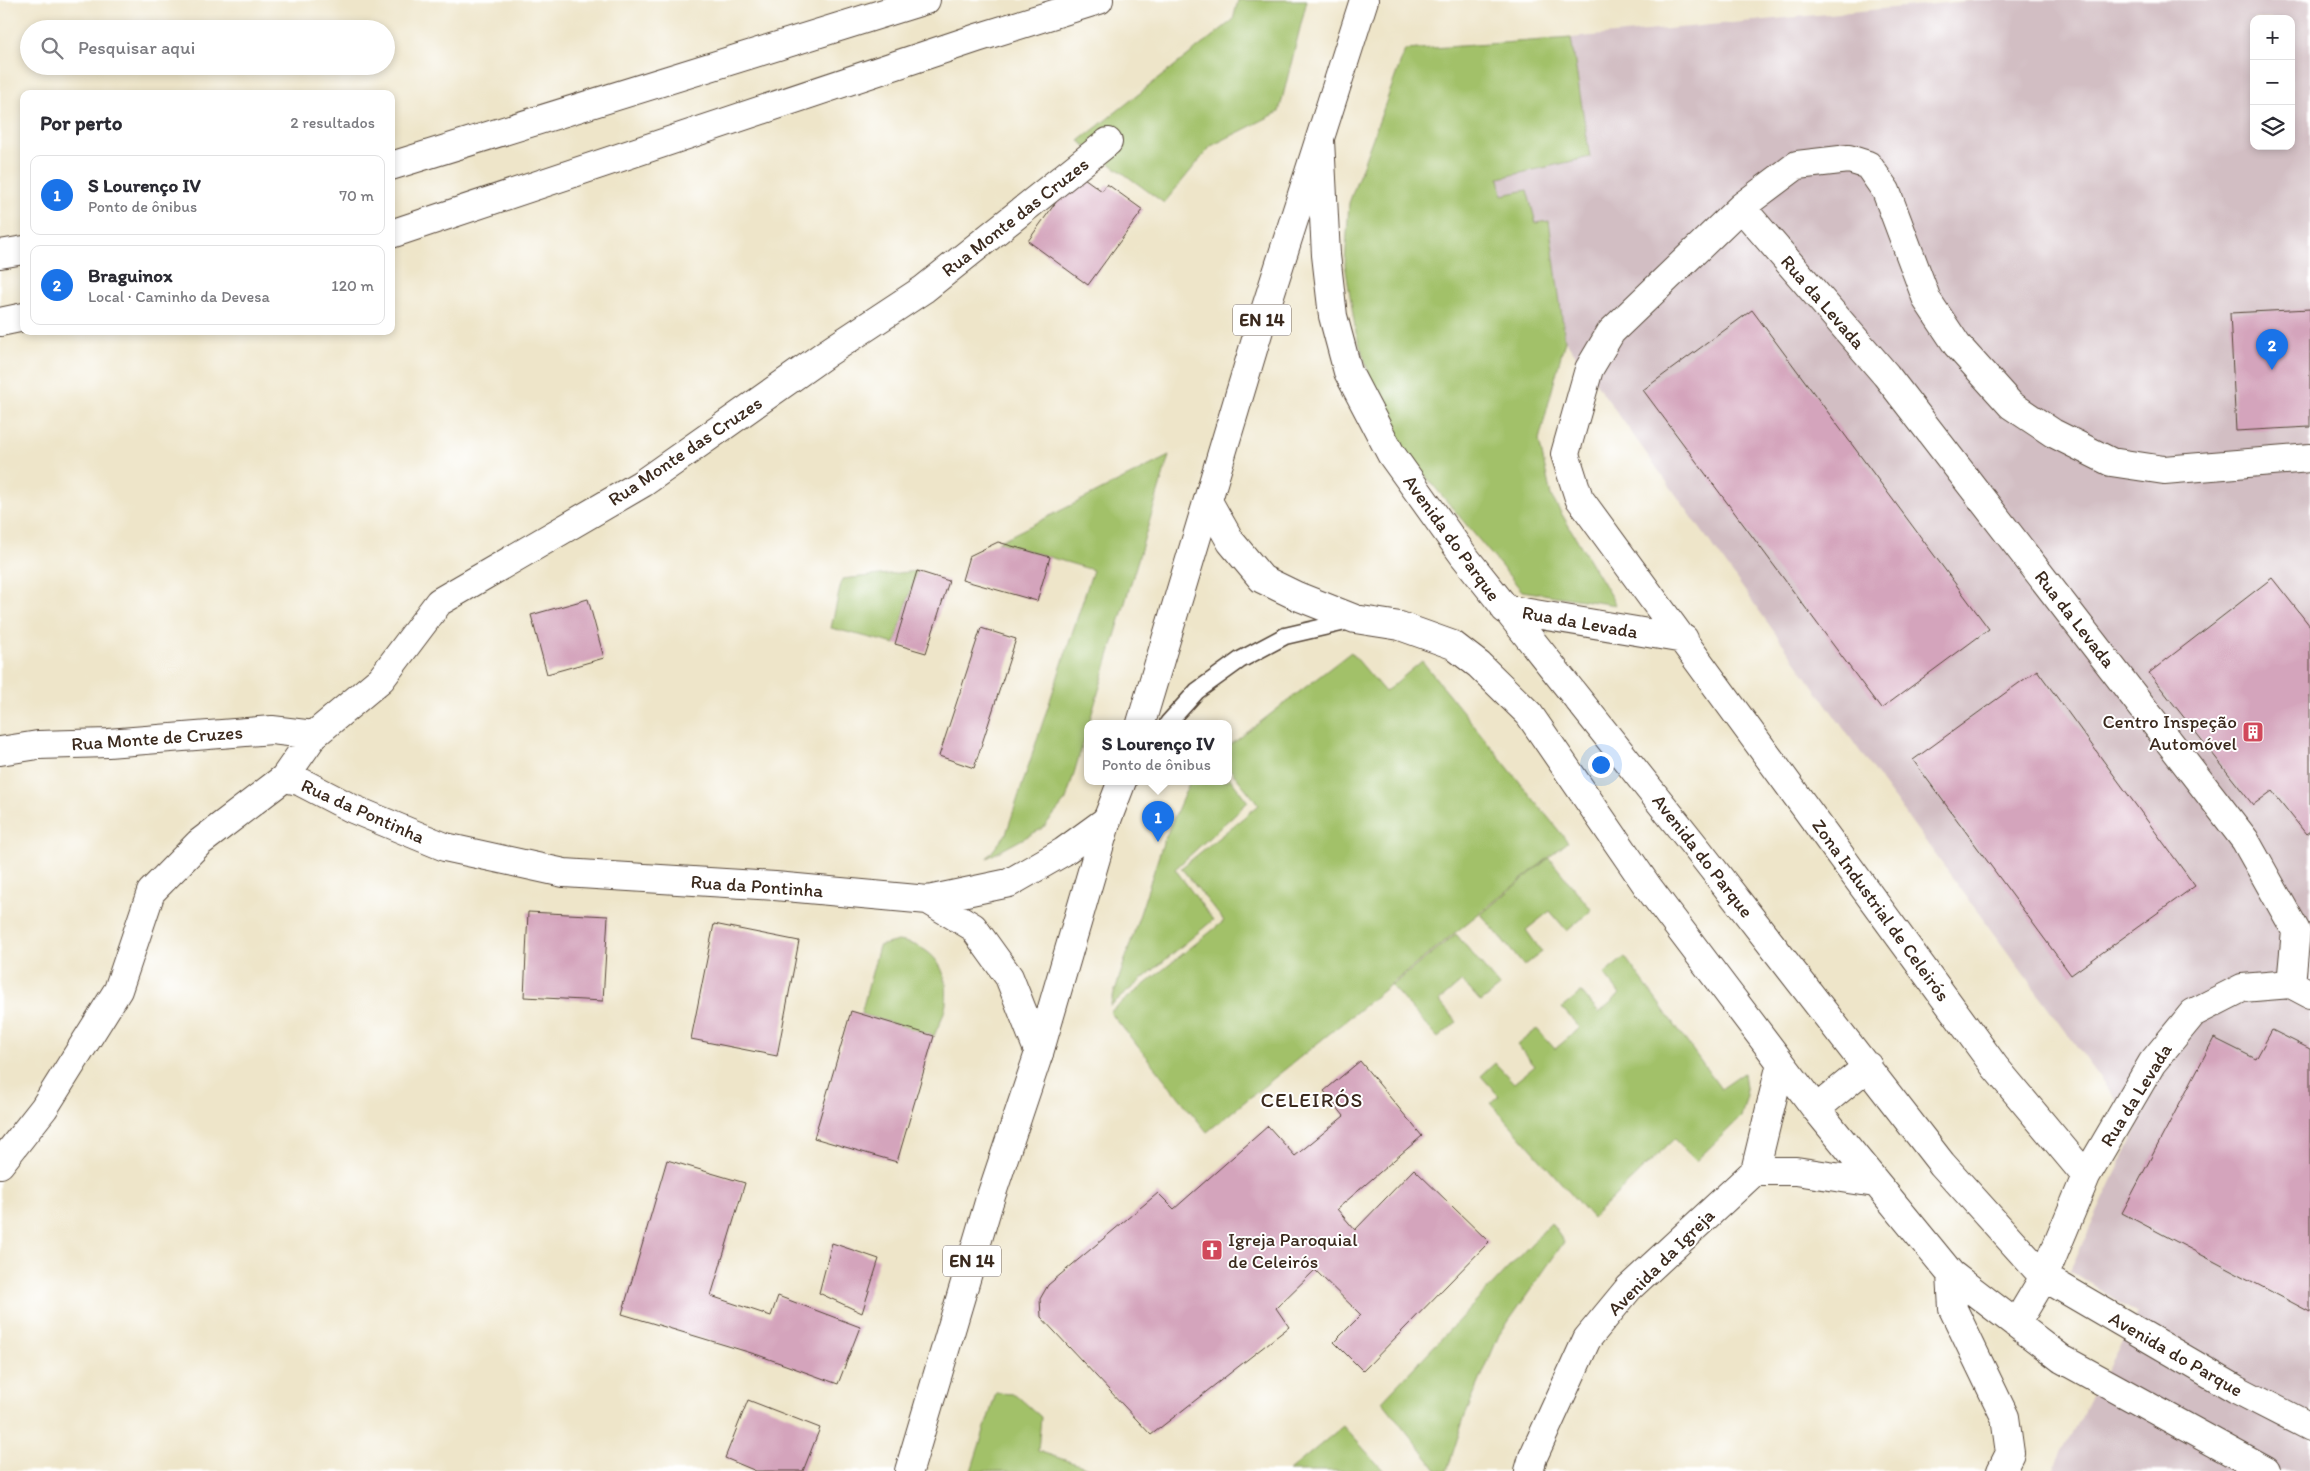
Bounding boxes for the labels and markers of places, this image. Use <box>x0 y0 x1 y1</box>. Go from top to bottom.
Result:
pin: 2 <box>2256 329 2288 370</box>
place label: Centro Inspeção Automóvel <box>2102 710 2238 755</box>
building icon: Centro Inspeção Automóvel <box>2241 720 2265 744</box>
pin: 1 <box>1142 801 1174 842</box>
place label: Igreja Paroquial de Celeirós <box>1228 1228 1358 1273</box>
church icon: Igreja Paroquial de Celeirós <box>1200 1238 1224 1262</box>

